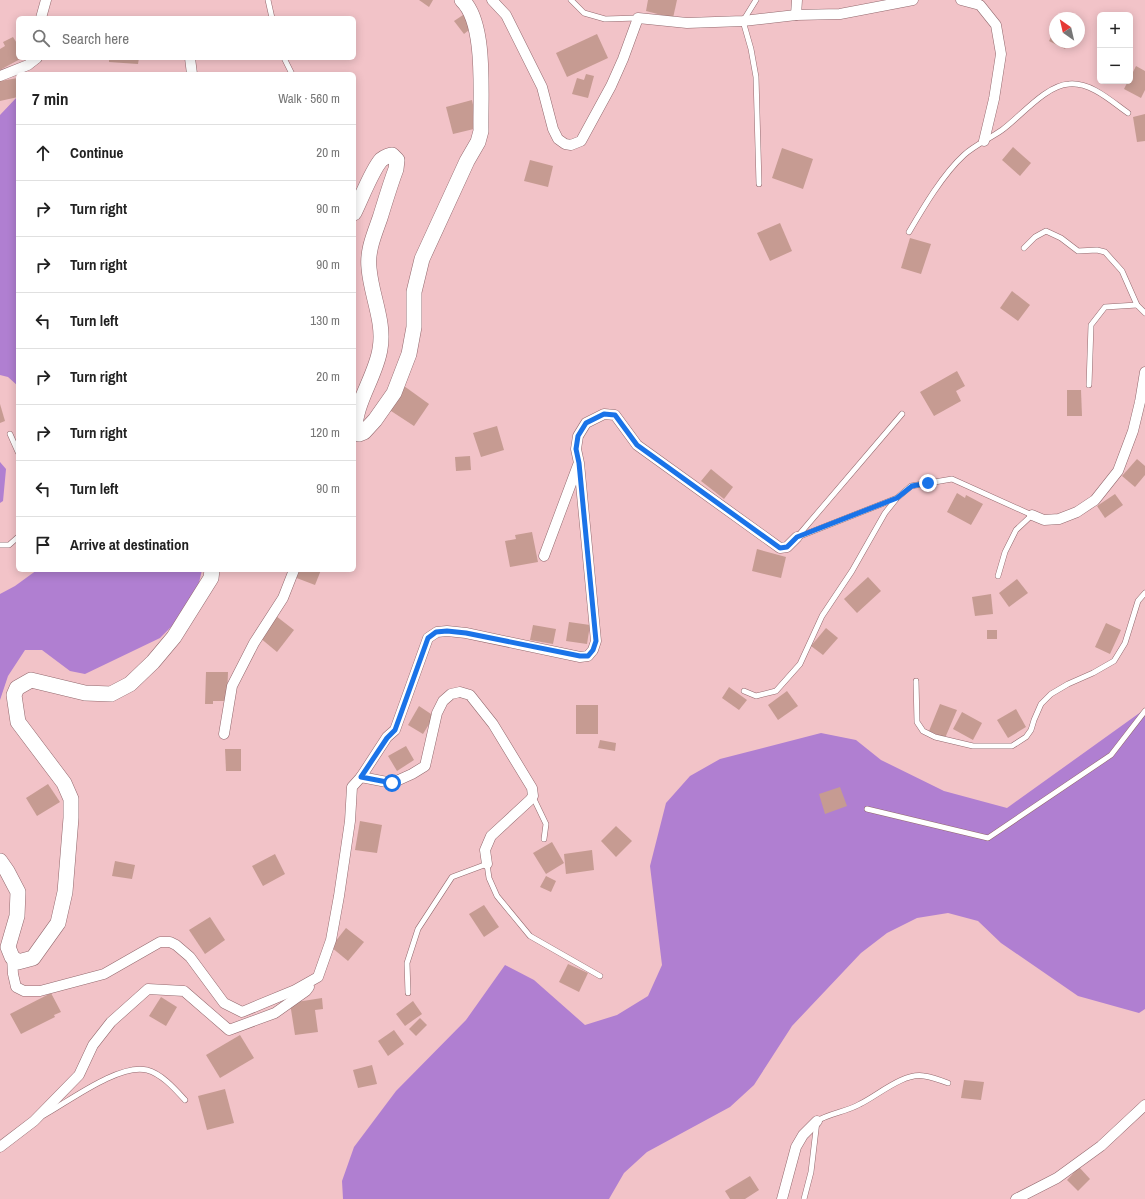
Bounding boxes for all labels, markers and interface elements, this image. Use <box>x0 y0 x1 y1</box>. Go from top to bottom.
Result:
north arrow <box>1049 12 1085 48</box>
map controls <box>1097 12 1133 84</box>
button: + <box>1097 12 1133 48</box>
search box <box>16 16 356 60</box>
icon: search <box>30 27 52 49</box>
text: Search here <box>62 28 129 49</box>
button: − <box>1097 48 1133 84</box>
text: 7 min <box>32 87 68 110</box>
text: Walk · 560 m <box>278 90 340 107</box>
icon: ahead <box>32 142 54 164</box>
text: Continue <box>70 142 123 163</box>
text: 20 m <box>316 144 340 161</box>
icon: right <box>32 198 54 220</box>
text: Turn right <box>70 198 127 219</box>
text: 90 m <box>316 200 340 217</box>
icon: right <box>32 254 54 276</box>
text: Turn right <box>70 254 127 275</box>
text: 90 m <box>316 256 340 273</box>
icon: left <box>32 310 54 332</box>
text: Turn left <box>70 310 118 331</box>
text: 130 m <box>310 312 340 329</box>
icon: right <box>32 366 54 388</box>
text: Turn right <box>70 366 127 387</box>
text: 20 m <box>316 368 340 385</box>
icon: right <box>32 422 54 444</box>
text: Turn right <box>70 422 127 443</box>
text: 120 m <box>310 424 340 441</box>
route end <box>919 474 937 492</box>
icon: left <box>32 478 54 500</box>
text: Turn left <box>70 478 118 499</box>
text: 90 m <box>316 480 340 497</box>
icon: arrive <box>32 534 54 556</box>
text: Arrive at destination <box>70 534 189 555</box>
route start <box>383 774 401 792</box>

